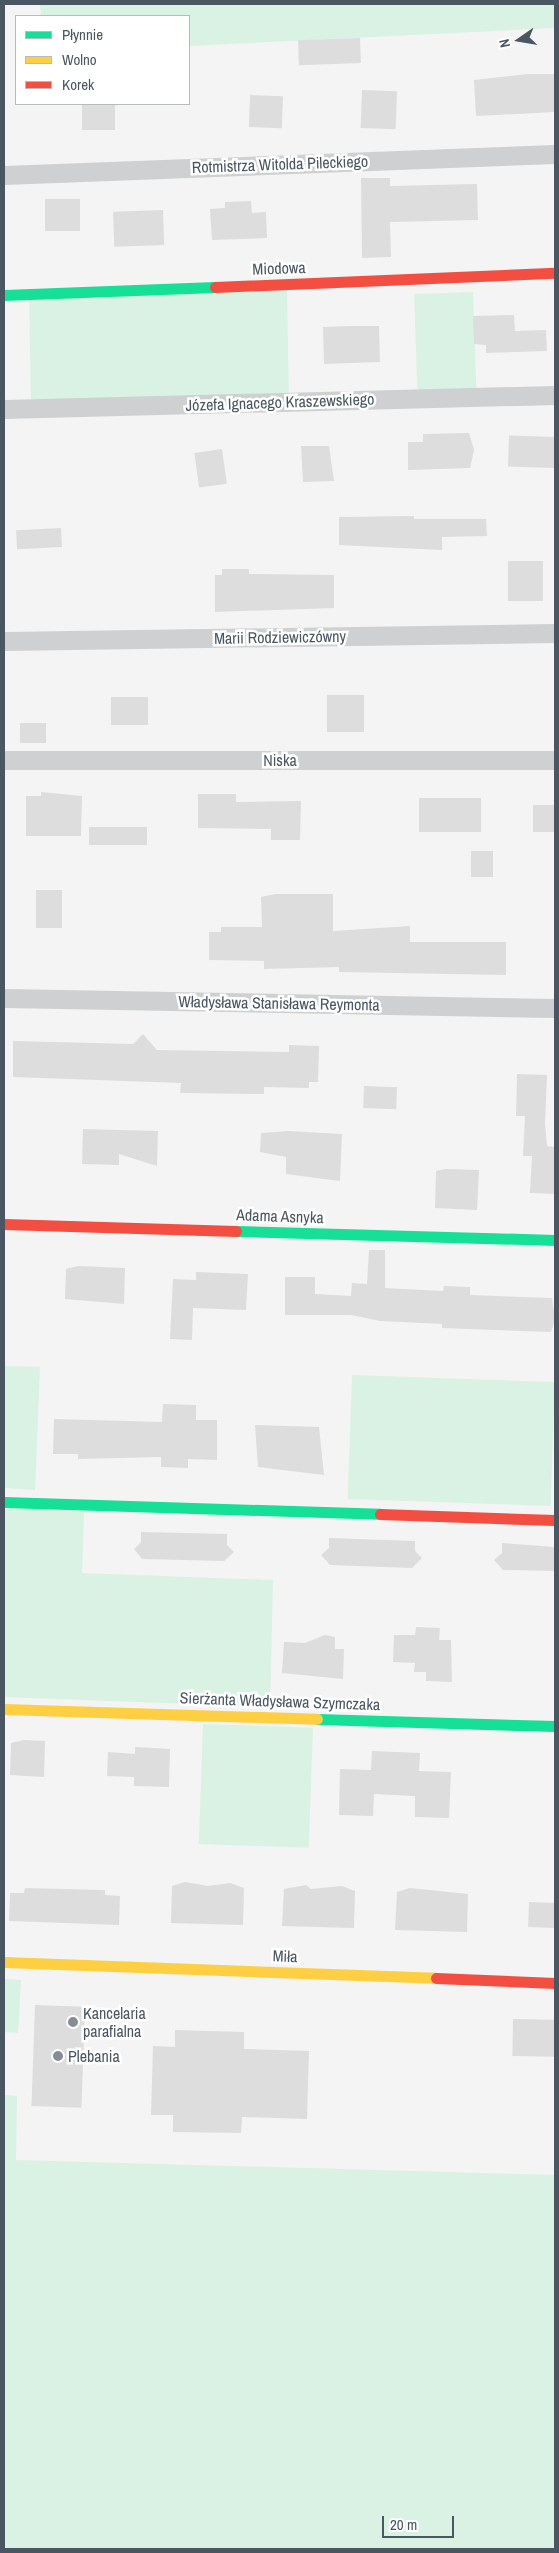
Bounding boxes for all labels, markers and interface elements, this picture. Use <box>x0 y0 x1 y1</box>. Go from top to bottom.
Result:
legend <box>15 15 190 105</box>
north arrow <box>494 15 544 65</box>
text: Płynnie <box>62 24 103 45</box>
text: N <box>495 37 514 49</box>
text: Wolno <box>62 49 97 70</box>
text: Korek <box>62 74 94 95</box>
street label: Rotmistrza Witolda Pileckiego <box>191 151 369 177</box>
street label: Miodowa <box>252 257 306 279</box>
street label: Józefa Ignacego Kraszewskiego <box>185 389 375 415</box>
street label: Marii Rodziewiczówny <box>214 626 346 648</box>
street label: Niska <box>263 750 297 770</box>
street label: Władysława Stanisława Reymonta <box>178 992 380 1014</box>
street label: Adama Asnyka <box>236 1205 324 1227</box>
street label: Sierżanta Władysława Szymczaka <box>179 1688 381 1714</box>
street label: Miła <box>272 1946 298 1966</box>
place label: Kancelaria parafialna <box>83 2003 146 2041</box>
marker: Kancelaria parafialna <box>67 2016 79 2028</box>
place label: Plebania <box>68 2046 120 2066</box>
marker: Plebania <box>52 2050 64 2062</box>
scale bar <box>384 2506 456 2538</box>
text: 20 m <box>390 2514 417 2535</box>

